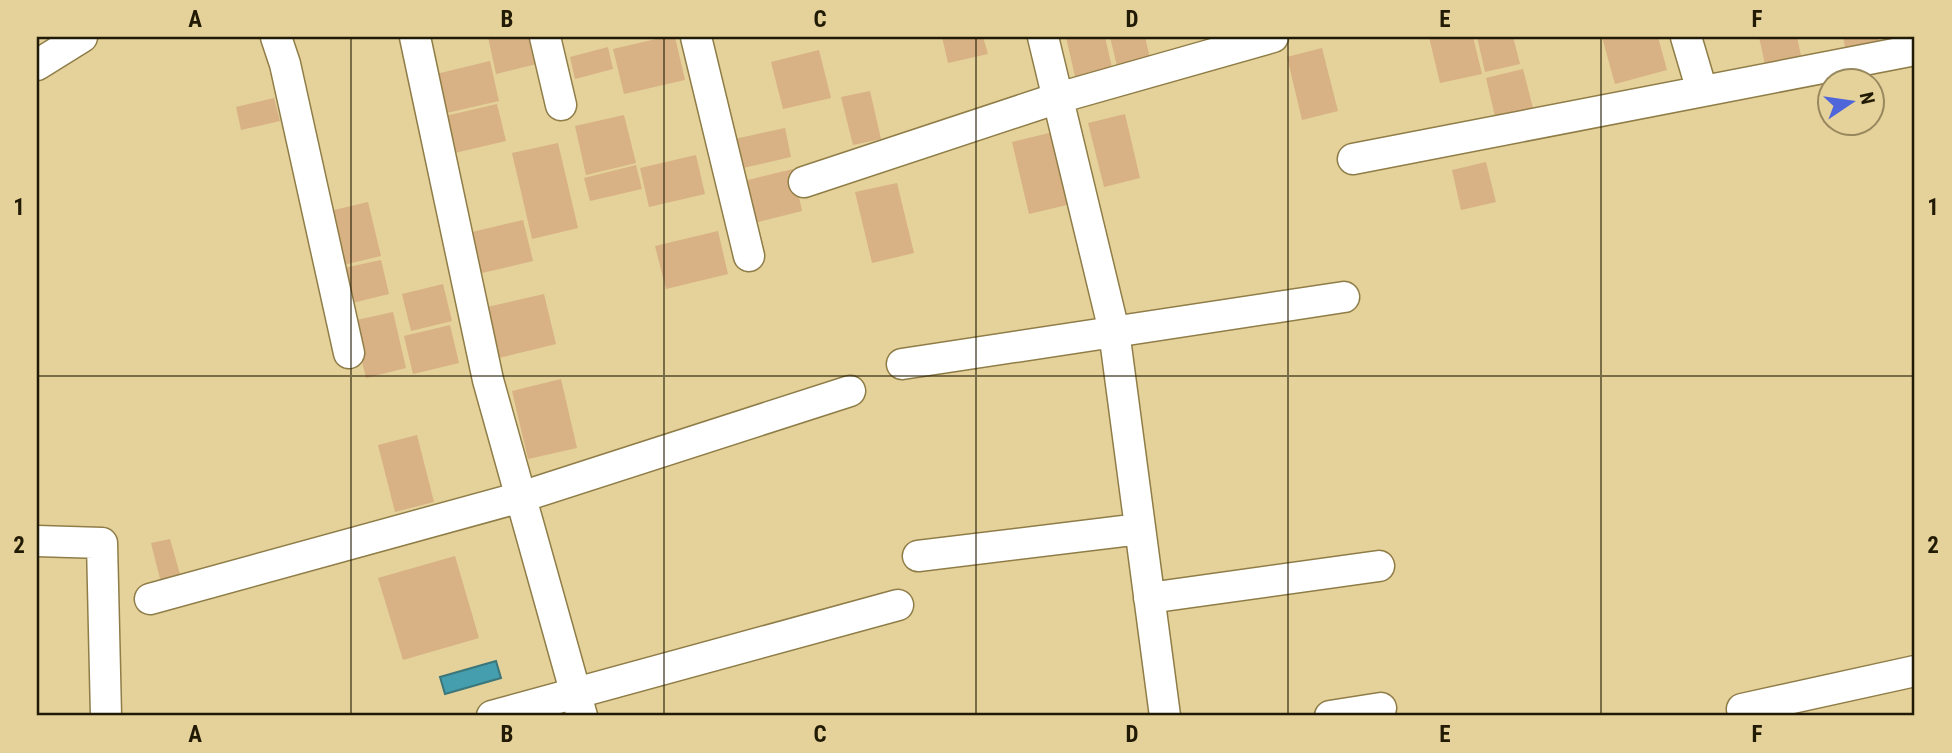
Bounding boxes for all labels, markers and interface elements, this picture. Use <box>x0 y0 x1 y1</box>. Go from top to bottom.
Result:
text: A <box>188 6 202 33</box>
text: B <box>501 6 513 33</box>
text: C <box>813 6 827 33</box>
text: D <box>1126 6 1139 33</box>
text: E <box>1439 6 1451 33</box>
text: F <box>1752 6 1763 33</box>
north arrow <box>1815 66 1885 136</box>
text: N <box>1855 90 1880 107</box>
text: 1 <box>13 194 25 221</box>
text: 1 <box>1927 194 1939 221</box>
text: 2 <box>13 532 25 559</box>
text: 2 <box>1927 532 1939 559</box>
text: A <box>188 721 202 748</box>
text: B <box>501 721 513 748</box>
text: C <box>813 721 827 748</box>
text: D <box>1126 721 1139 748</box>
text: E <box>1439 721 1451 748</box>
text: F <box>1752 721 1763 748</box>

